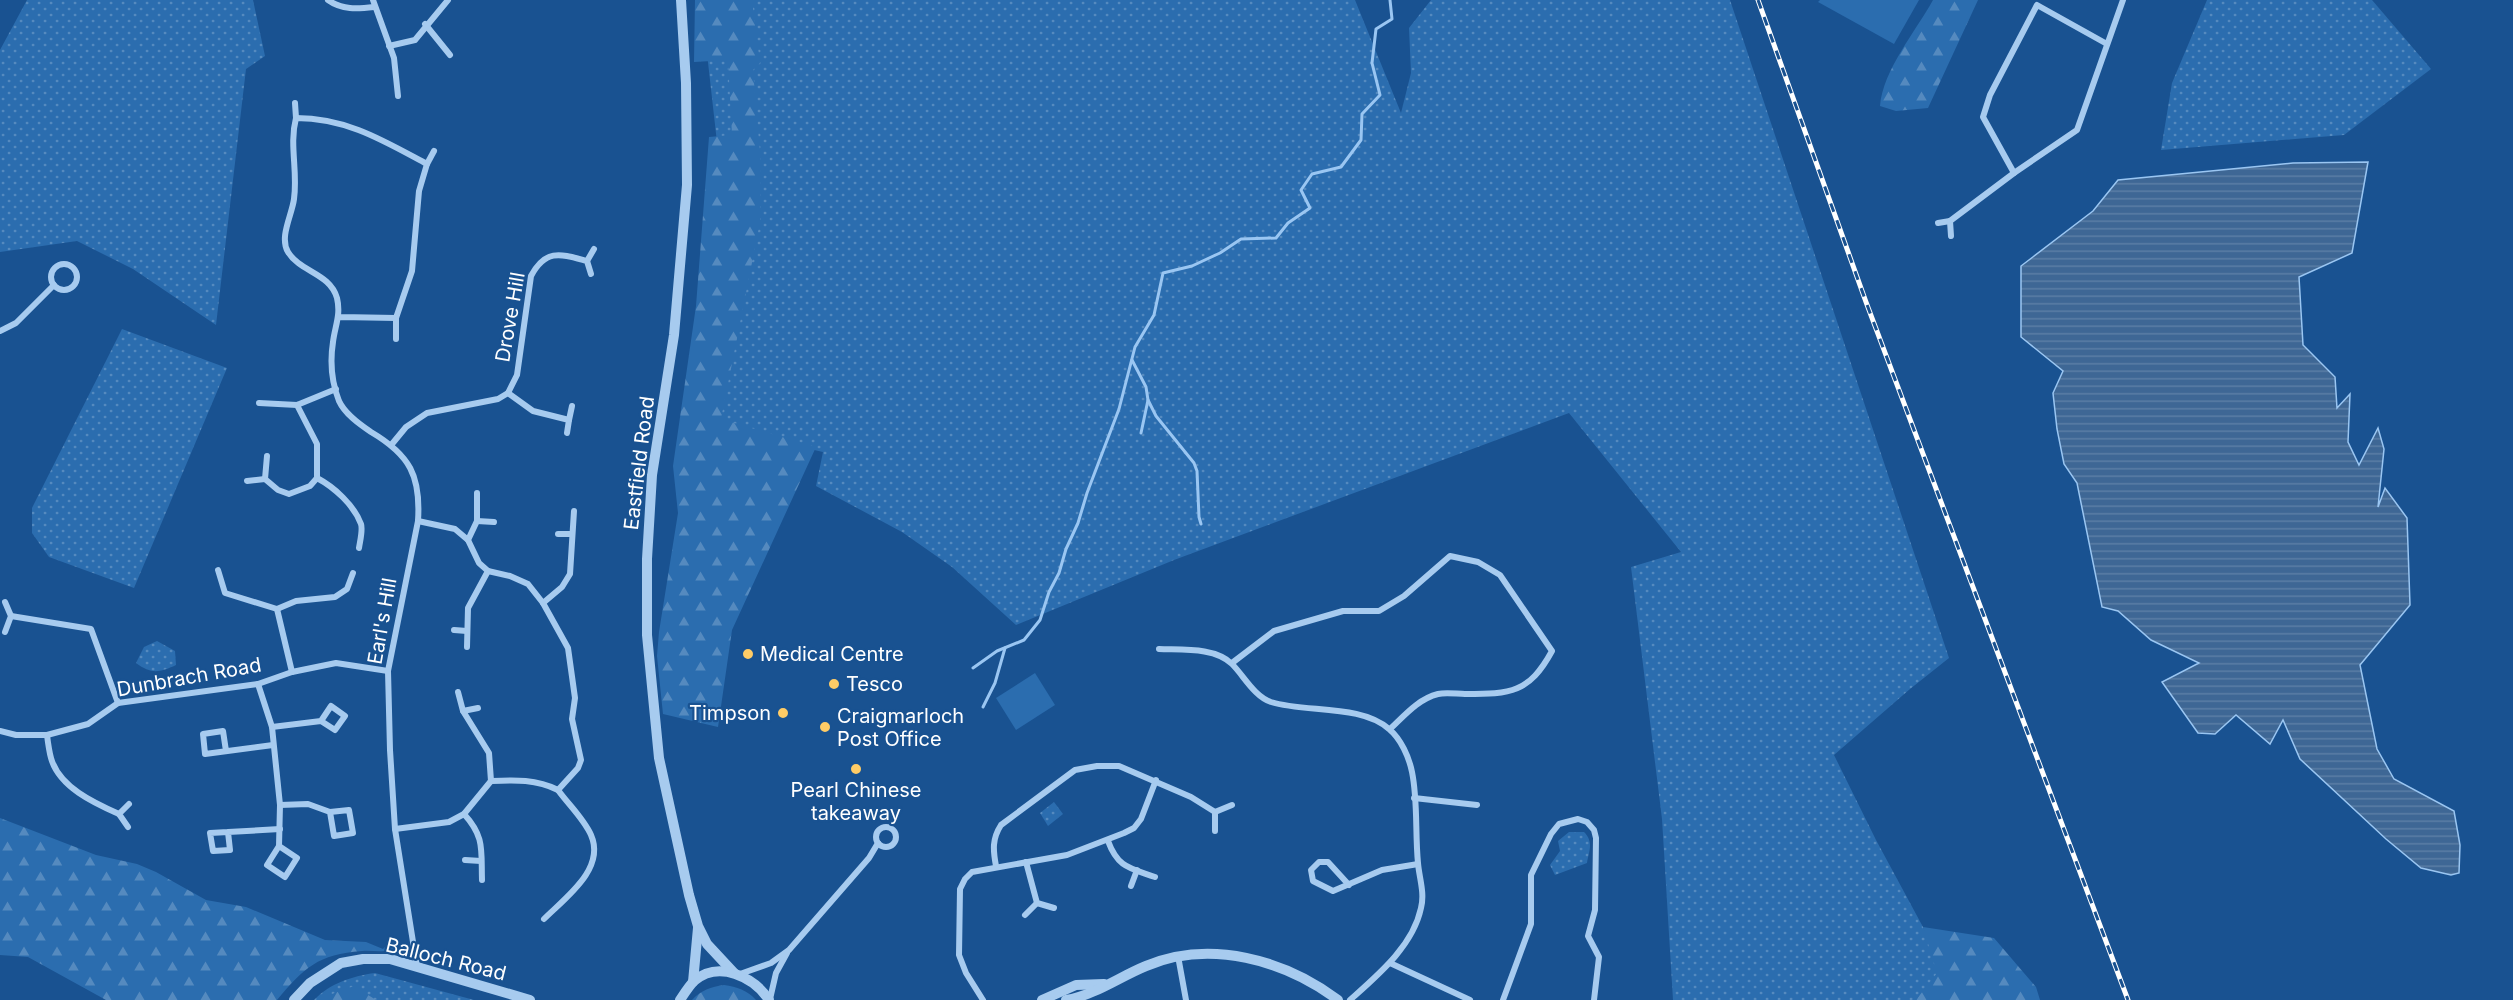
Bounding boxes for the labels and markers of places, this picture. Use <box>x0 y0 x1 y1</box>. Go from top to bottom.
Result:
place label: Medical Centre <box>760 642 904 666</box>
marker: Medical Centre <box>741 647 755 661</box>
place label: Tesco <box>846 672 903 696</box>
marker: Tesco <box>827 677 841 691</box>
place label: Timpson <box>689 701 771 725</box>
place label: Craigmarloch Post Office <box>837 704 964 751</box>
marker: Timpson <box>776 706 790 720</box>
marker: Craigmarloch Post Office <box>818 720 832 734</box>
marker: Pearl Chinese takeaway <box>849 762 863 776</box>
place label: Pearl Chinese takeaway <box>790 778 922 825</box>

